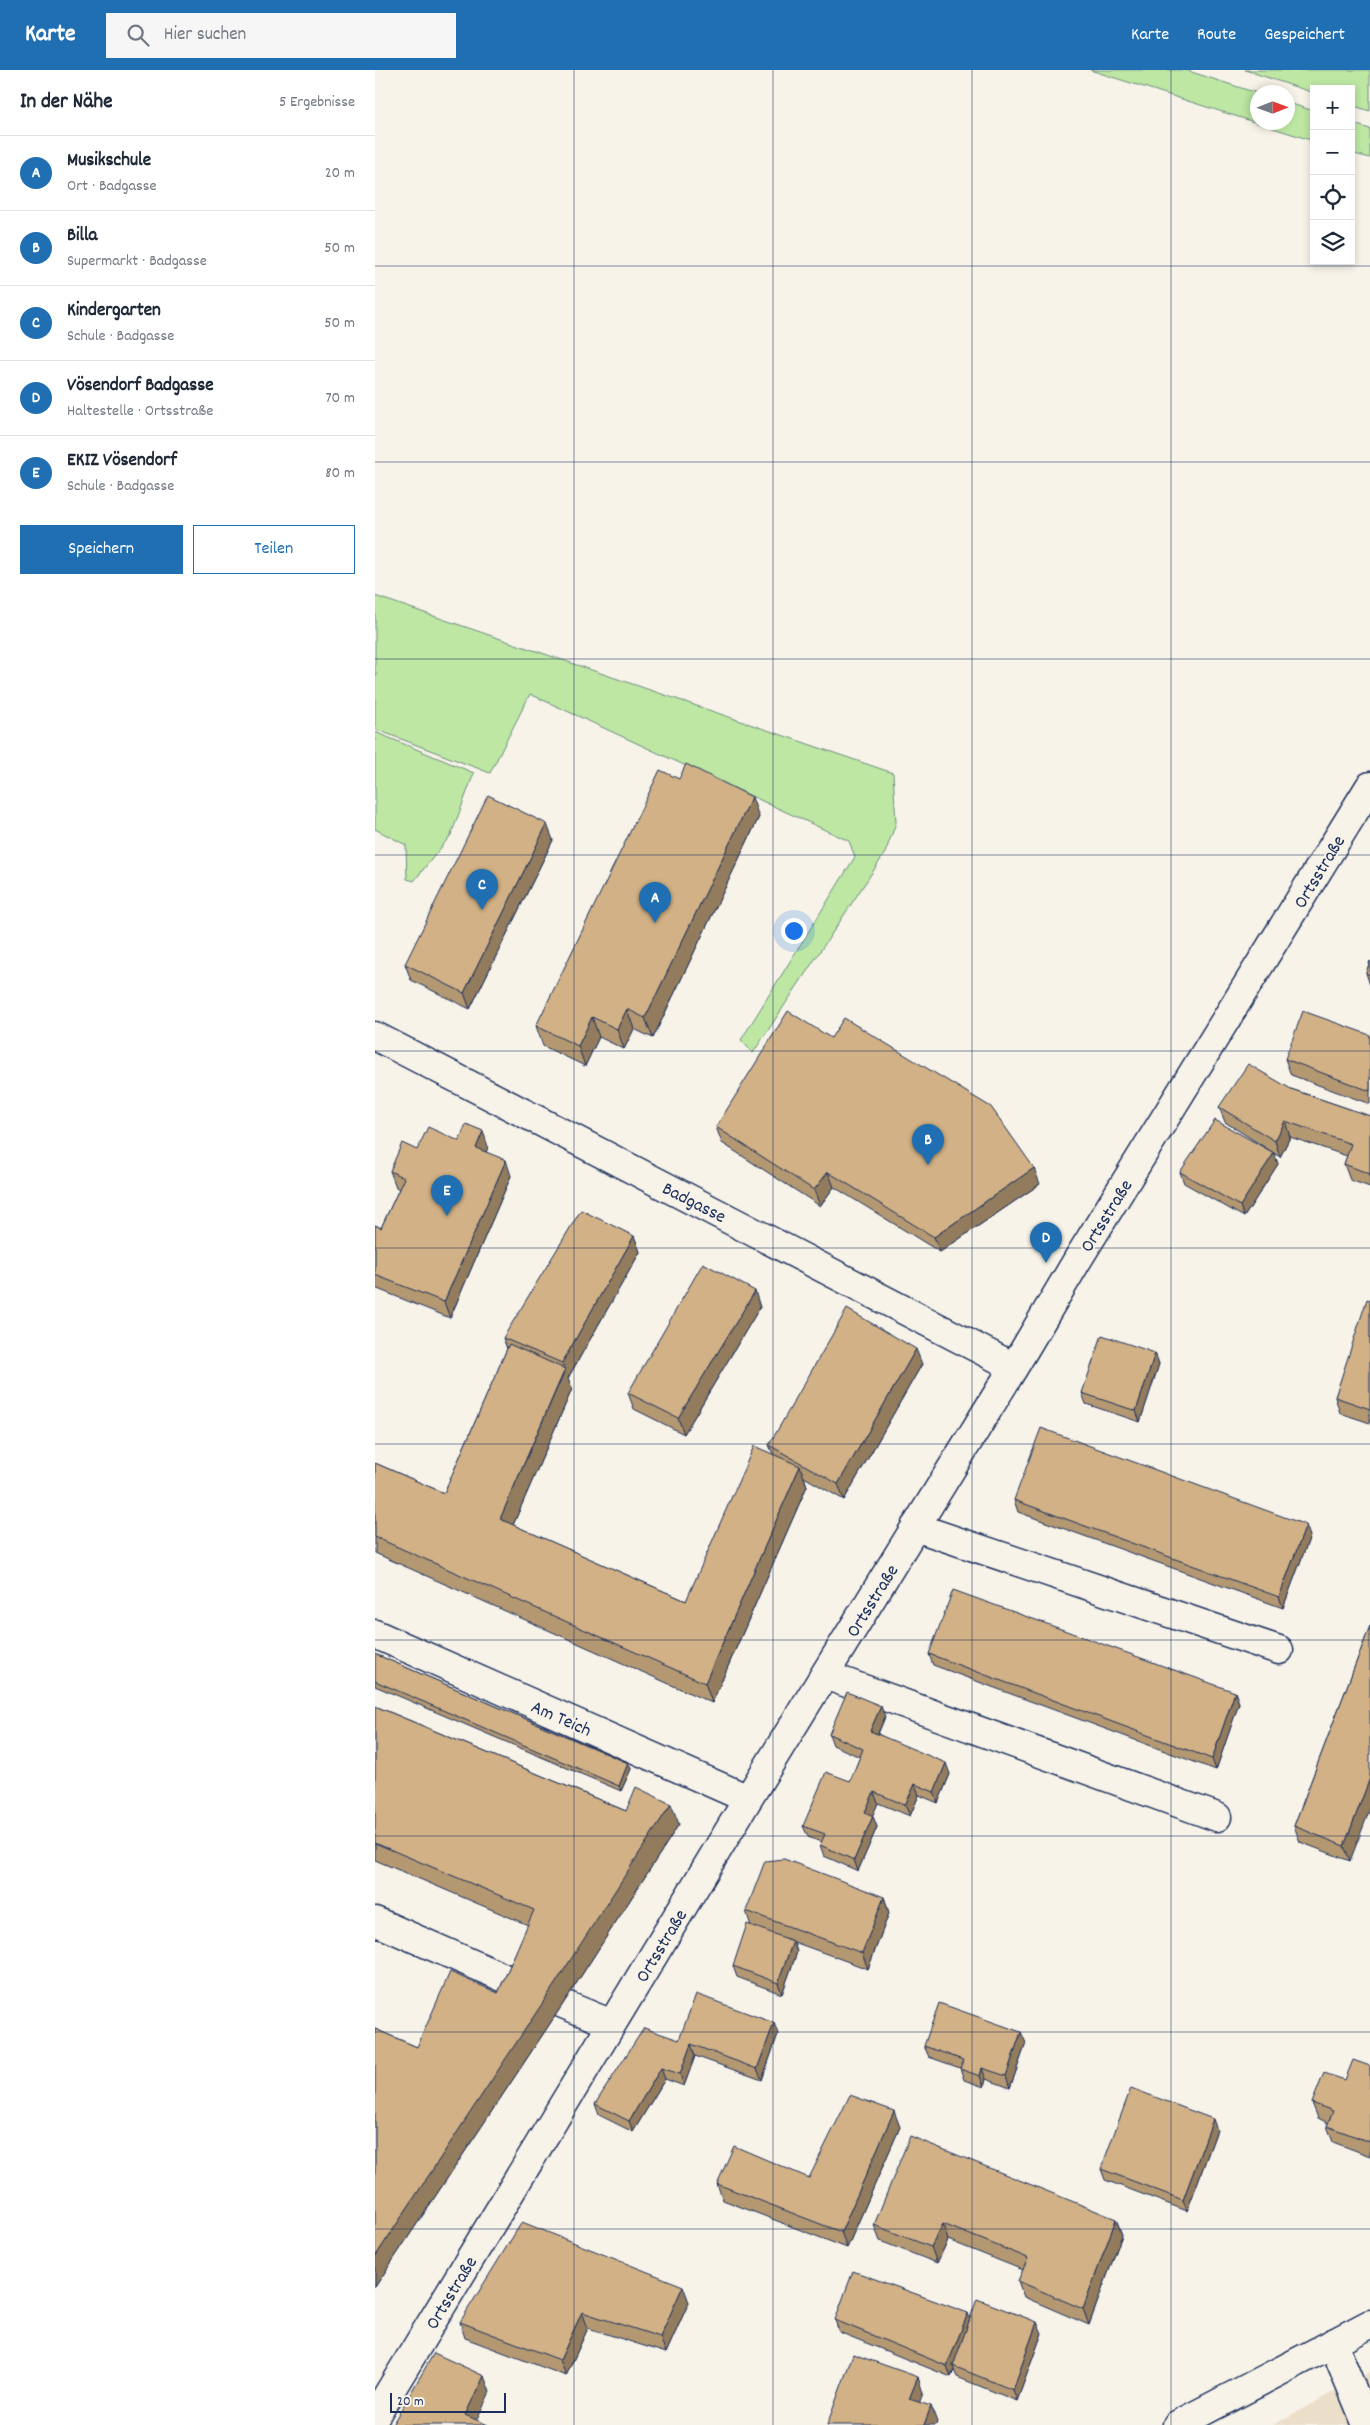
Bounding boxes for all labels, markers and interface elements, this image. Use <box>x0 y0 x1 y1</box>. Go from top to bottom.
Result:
search box <box>106 13 456 58</box>
text: Karte <box>25 18 76 52</box>
icon: search <box>124 21 152 49</box>
text: Hier suchen <box>164 22 246 49</box>
text: Karte <box>1131 23 1169 48</box>
text: Route <box>1197 23 1236 48</box>
text: Gespeichert <box>1264 23 1345 48</box>
north arrow <box>1250 85 1295 130</box>
map controls <box>1310 85 1355 265</box>
button: + <box>1310 85 1355 130</box>
text: In der Nähe <box>20 88 112 118</box>
text: 5 Ergebnisse <box>279 91 355 114</box>
button: − <box>1310 130 1355 175</box>
text: Musikschule <box>67 148 151 175</box>
text: A <box>32 162 40 185</box>
text: 20 m <box>325 162 355 185</box>
text: Ort · Badgasse <box>67 175 157 198</box>
button: locate <box>1310 175 1355 220</box>
button: layers <box>1310 220 1355 265</box>
text: Billa <box>67 223 97 250</box>
text: B <box>32 237 40 260</box>
text: 50 m <box>324 237 355 260</box>
text: Supermarkt · Badgasse <box>67 250 207 273</box>
text: Kindergarten <box>67 298 161 325</box>
text: C <box>32 312 40 335</box>
text: 50 m <box>324 312 355 335</box>
text: Schule · Badgasse <box>67 325 174 348</box>
text: Vösendorf Badgasse <box>67 373 214 400</box>
text: D <box>32 387 40 410</box>
text: 70 m <box>325 387 355 410</box>
text: Haltestelle · Ortsstraße <box>67 400 213 423</box>
text: EKIZ Vösendorf <box>67 448 177 475</box>
text: E <box>32 462 40 485</box>
text: 80 m <box>325 462 355 485</box>
text: Schule · Badgasse <box>67 475 174 498</box>
button: Speichern <box>20 525 183 574</box>
button: Teilen <box>193 525 355 574</box>
street label: Ortsstraße <box>1288 831 1354 915</box>
pin: C <box>466 869 498 910</box>
pin: A <box>639 882 671 923</box>
your location <box>781 918 807 944</box>
pin: B <box>912 1124 944 1165</box>
pin: E <box>431 1175 463 1216</box>
street label: Ortsstraße <box>1075 1175 1141 1258</box>
street label: Badgasse <box>657 1177 730 1232</box>
pin: D <box>1030 1222 1062 1263</box>
street label: Ortsstraße <box>841 1560 907 1643</box>
street label: Am Teich <box>526 1695 595 1745</box>
street label: Ortsstraße <box>630 1905 696 1989</box>
street label: Ortsstraße <box>420 2252 486 2336</box>
scale bar <box>390 2390 506 2413</box>
text: 20 m <box>397 2392 424 2412</box>

